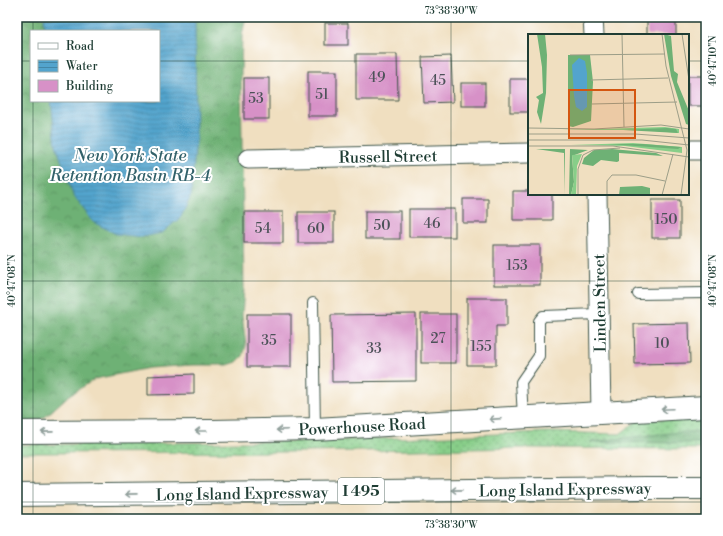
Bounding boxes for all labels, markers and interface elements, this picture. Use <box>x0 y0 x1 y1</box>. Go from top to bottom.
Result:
text: 73°38'30"W <box>424 5 479 17</box>
legend <box>30 30 160 102</box>
inset map <box>528 34 689 195</box>
text: 40°47'10"N <box>707 35 719 87</box>
text: Road <box>66 39 94 54</box>
text: Water <box>65 59 98 74</box>
house number: 49 <box>369 69 385 87</box>
house number: 45 <box>430 72 446 90</box>
text: Building <box>65 79 114 94</box>
house number: 51 <box>315 86 329 104</box>
house number: 53 <box>248 90 264 108</box>
water label: New York State Retention Basin RB-4 <box>49 145 211 187</box>
street label: Russell Street <box>339 146 438 168</box>
house number: 150 <box>654 211 678 229</box>
house number: 46 <box>424 215 441 233</box>
house number: 50 <box>374 217 391 235</box>
house number: 54 <box>255 220 271 238</box>
house number: 60 <box>307 220 325 238</box>
street label: Linden Street <box>589 253 611 353</box>
text: 40°47'08"N <box>6 254 18 308</box>
text: 40°47'08"N <box>707 254 719 308</box>
house number: 153 <box>506 257 528 275</box>
house number: 27 <box>431 330 445 348</box>
house number: 35 <box>261 332 277 350</box>
house number: 10 <box>655 335 669 353</box>
house number: 155 <box>470 338 492 356</box>
house number: 33 <box>366 340 382 358</box>
one-way arrow <box>661 405 674 412</box>
street label: Powerhouse Road <box>298 414 426 440</box>
one-way arrow <box>489 415 502 422</box>
one-way arrow <box>276 426 289 434</box>
one-way arrow <box>195 427 208 435</box>
one-way arrow <box>41 428 54 436</box>
road number: I 495 <box>338 478 384 504</box>
street label: Long Island Expressway <box>478 478 652 502</box>
street label: Long Island Expressway <box>155 482 329 506</box>
one-way arrow <box>451 486 464 494</box>
one-way arrow <box>125 490 138 498</box>
text: 73°38'30"W <box>424 519 479 531</box>

